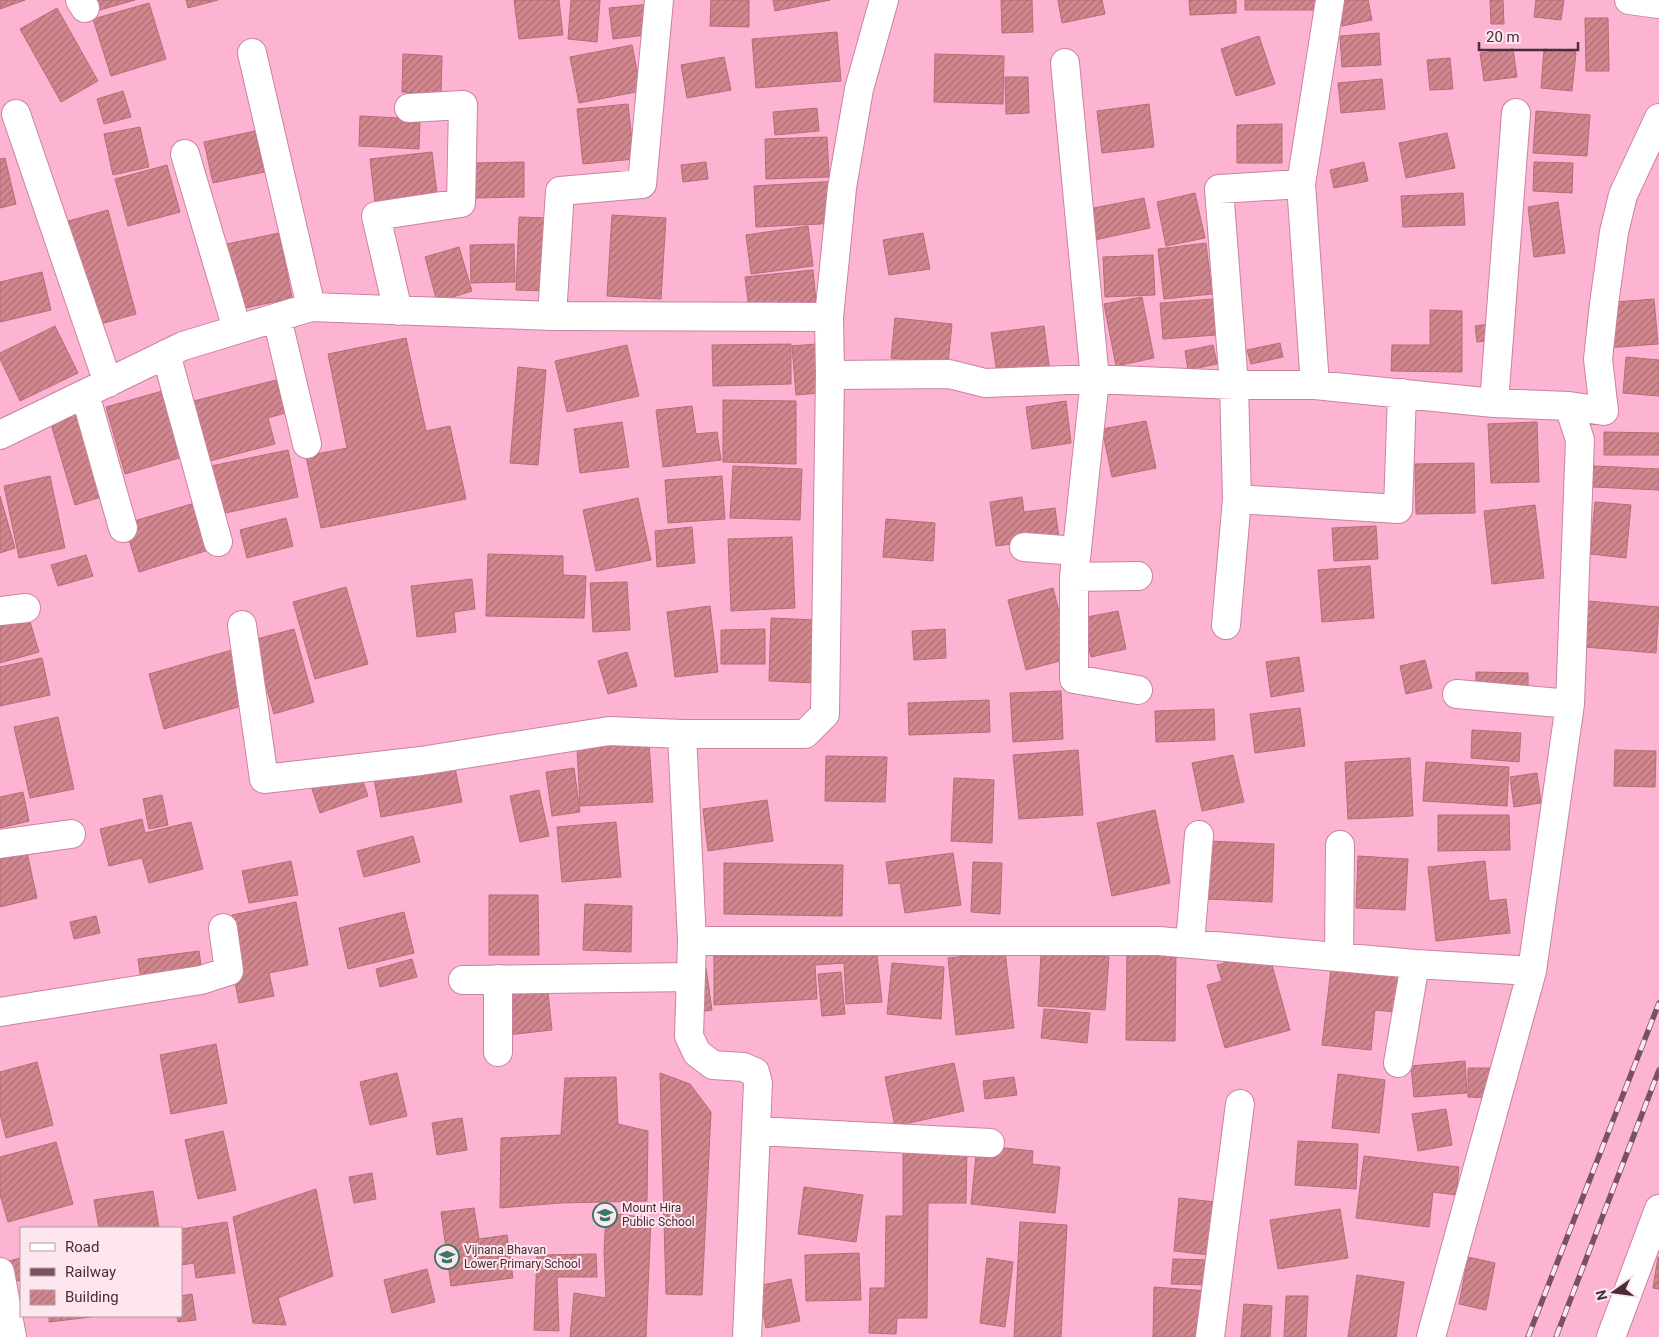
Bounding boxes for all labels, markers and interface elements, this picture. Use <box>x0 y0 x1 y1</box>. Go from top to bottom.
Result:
scale bar <box>1479 20 1578 52</box>
text: 20 m <box>1486 28 1520 46</box>
place label: Mount Hira Public School <box>622 1201 695 1229</box>
school or university icon: Mount Hira Public School <box>592 1202 618 1228</box>
legend <box>20 1227 182 1317</box>
text: Road <box>65 1238 99 1256</box>
place label: Vijnana Bhavan Lower Primary School <box>464 1243 581 1271</box>
school or university icon: Vijnana Bhavan Lower Primary School <box>434 1244 460 1270</box>
text: Railway <box>65 1263 116 1281</box>
north arrow <box>1589 1267 1639 1317</box>
text: Building <box>65 1288 119 1306</box>
text: N <box>1592 1288 1610 1302</box>

